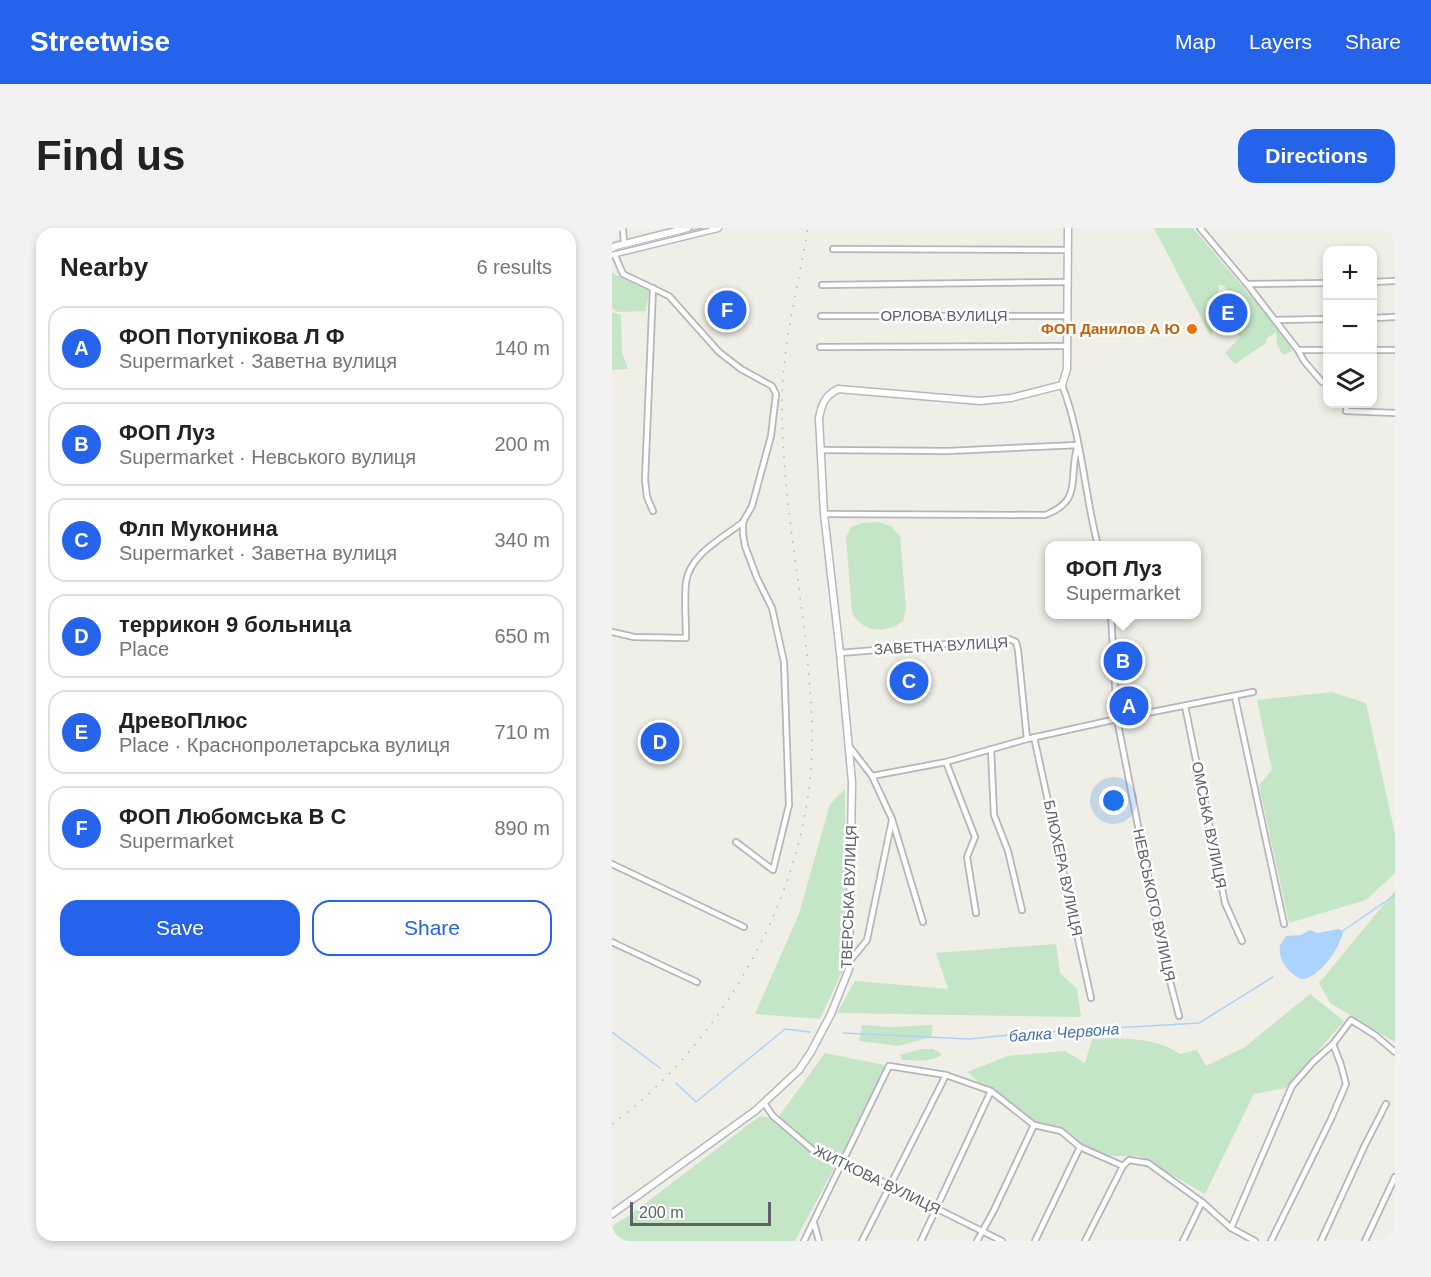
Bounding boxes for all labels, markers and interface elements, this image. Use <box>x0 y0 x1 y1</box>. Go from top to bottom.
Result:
text: Streetwise <box>30 26 170 57</box>
text: Map <box>1175 30 1216 53</box>
text: Layers <box>1249 30 1312 53</box>
text: Share <box>1345 30 1401 53</box>
button: Directions <box>1238 129 1395 183</box>
text: Find us <box>36 132 185 179</box>
map controls <box>1323 246 1377 408</box>
button: + <box>1323 246 1377 300</box>
text: Nearby <box>60 252 148 282</box>
text: 6 results <box>476 256 552 278</box>
pin: F <box>708 288 746 332</box>
pin: E <box>1208 290 1248 335</box>
button: − <box>1323 300 1377 354</box>
street label: ОРЛОВА ВУЛИЦЯ <box>880 307 1008 324</box>
place label: ФОП Данилов А Ю <box>1041 320 1180 337</box>
marker: ФОП Данилов А Ю <box>1185 322 1199 336</box>
text: ФОП Потупікова Л Ф <box>119 324 345 349</box>
text: A <box>74 337 89 359</box>
text: 140 m <box>494 337 550 359</box>
text: Supermarket · Заветна вулиця <box>119 350 397 372</box>
button: layers <box>1323 354 1377 408</box>
text: ФОП Луз <box>119 420 215 445</box>
text: B <box>74 433 89 455</box>
text: 200 m <box>494 433 550 455</box>
text: Supermarket · Невського вулиця <box>119 446 416 468</box>
text: Флп Муконина <box>119 516 278 541</box>
text: C <box>74 529 89 551</box>
text: 340 m <box>494 529 550 551</box>
popup <box>1045 541 1201 619</box>
text: Supermarket · Заветна вулиця <box>119 542 397 564</box>
text: ФОП Луз <box>1066 556 1162 581</box>
text: Supermarket <box>1066 582 1180 604</box>
text: террикон 9 больница <box>119 612 351 637</box>
text: D <box>74 625 89 647</box>
text: 650 m <box>494 625 550 647</box>
street label: ЗАВЕТНА ВУЛИЦЯ <box>873 633 1008 658</box>
text: Place <box>119 638 169 660</box>
pin: B <box>1104 638 1142 684</box>
pin: C <box>890 658 928 704</box>
pin: A <box>1110 684 1148 728</box>
text: ДревоПлюс <box>119 708 248 733</box>
pin: D <box>640 720 680 764</box>
text: E <box>75 721 88 743</box>
text: 710 m <box>494 721 550 743</box>
text: Place · Краснопролетарська вулиця <box>119 734 450 756</box>
street label: ОМСЬКА ВУЛИЦЯ <box>1189 760 1230 890</box>
your location <box>1099 786 1128 815</box>
street label: БЛЮХЕРА ВУЛИЦЯ <box>1041 798 1086 937</box>
text: ФОП Любомська В С <box>119 804 346 829</box>
text: F <box>75 817 88 839</box>
text: 890 m <box>494 817 550 839</box>
street label: ТВЕРСЬКА ВУЛИЦЯ <box>837 825 860 969</box>
street label: НЕВСЬКОГО ВУЛИЦЯ <box>1130 827 1179 983</box>
text: Supermarket <box>119 830 234 852</box>
button: Save <box>60 900 300 956</box>
button: Share <box>312 900 552 956</box>
water label: балка Червона <box>1008 1020 1120 1045</box>
street label: ЖИТКОВА ВУЛИЦЯ <box>811 1141 943 1218</box>
scale bar <box>630 1199 771 1226</box>
text: 200 m <box>639 1204 683 1221</box>

